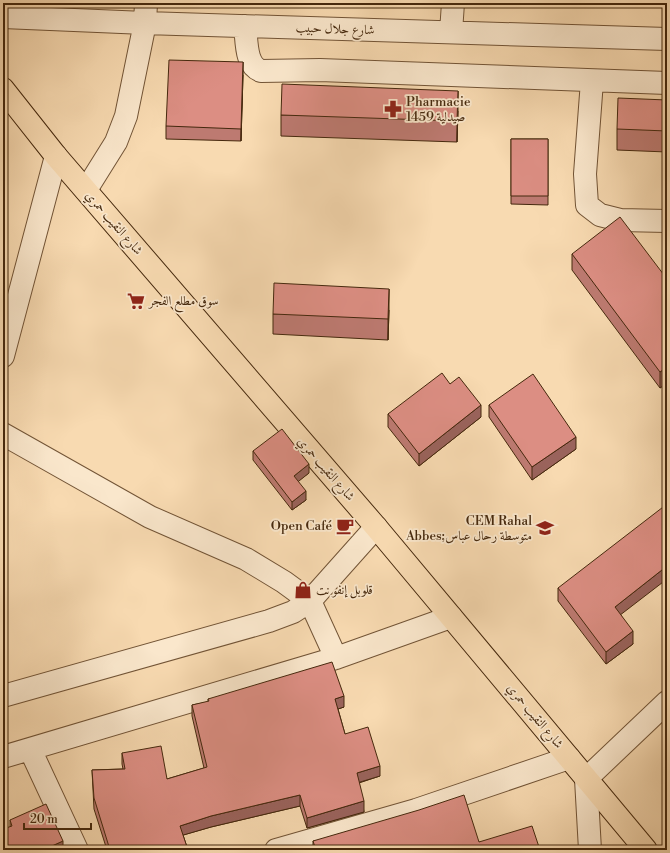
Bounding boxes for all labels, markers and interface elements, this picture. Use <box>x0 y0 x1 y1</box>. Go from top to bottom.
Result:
street label: شارع جلال حبيب <box>295 20 375 41</box>
place label: Pharmacie 1459 صيدلية <box>406 94 471 125</box>
pharmacy icon: Pharmacie 1459 صيدلية <box>383 99 403 119</box>
street label: شارع النقيب حمري <box>80 188 146 260</box>
supermarket icon: سوق مطلع الفجر <box>126 291 146 311</box>
place label: سوق مطلع الفجر <box>147 293 219 313</box>
street label: شارع النقيب حمري <box>292 434 358 506</box>
place label: CEM Rahal Abbes;متوسطة رحال عباس <box>405 513 532 544</box>
cafe icon: Open Café <box>335 516 355 536</box>
place label: Open Café <box>271 518 332 534</box>
school or university icon: CEM Rahal Abbes;متوسطة رحال عباس <box>535 518 555 538</box>
shop icon: قلوبل إنفو نت <box>293 580 313 600</box>
place label: قلوبل إنفو نت <box>316 582 373 599</box>
street label: شارع النقيب حمري <box>501 680 567 754</box>
scale bar <box>24 805 91 831</box>
text: 20 m <box>30 812 58 827</box>

